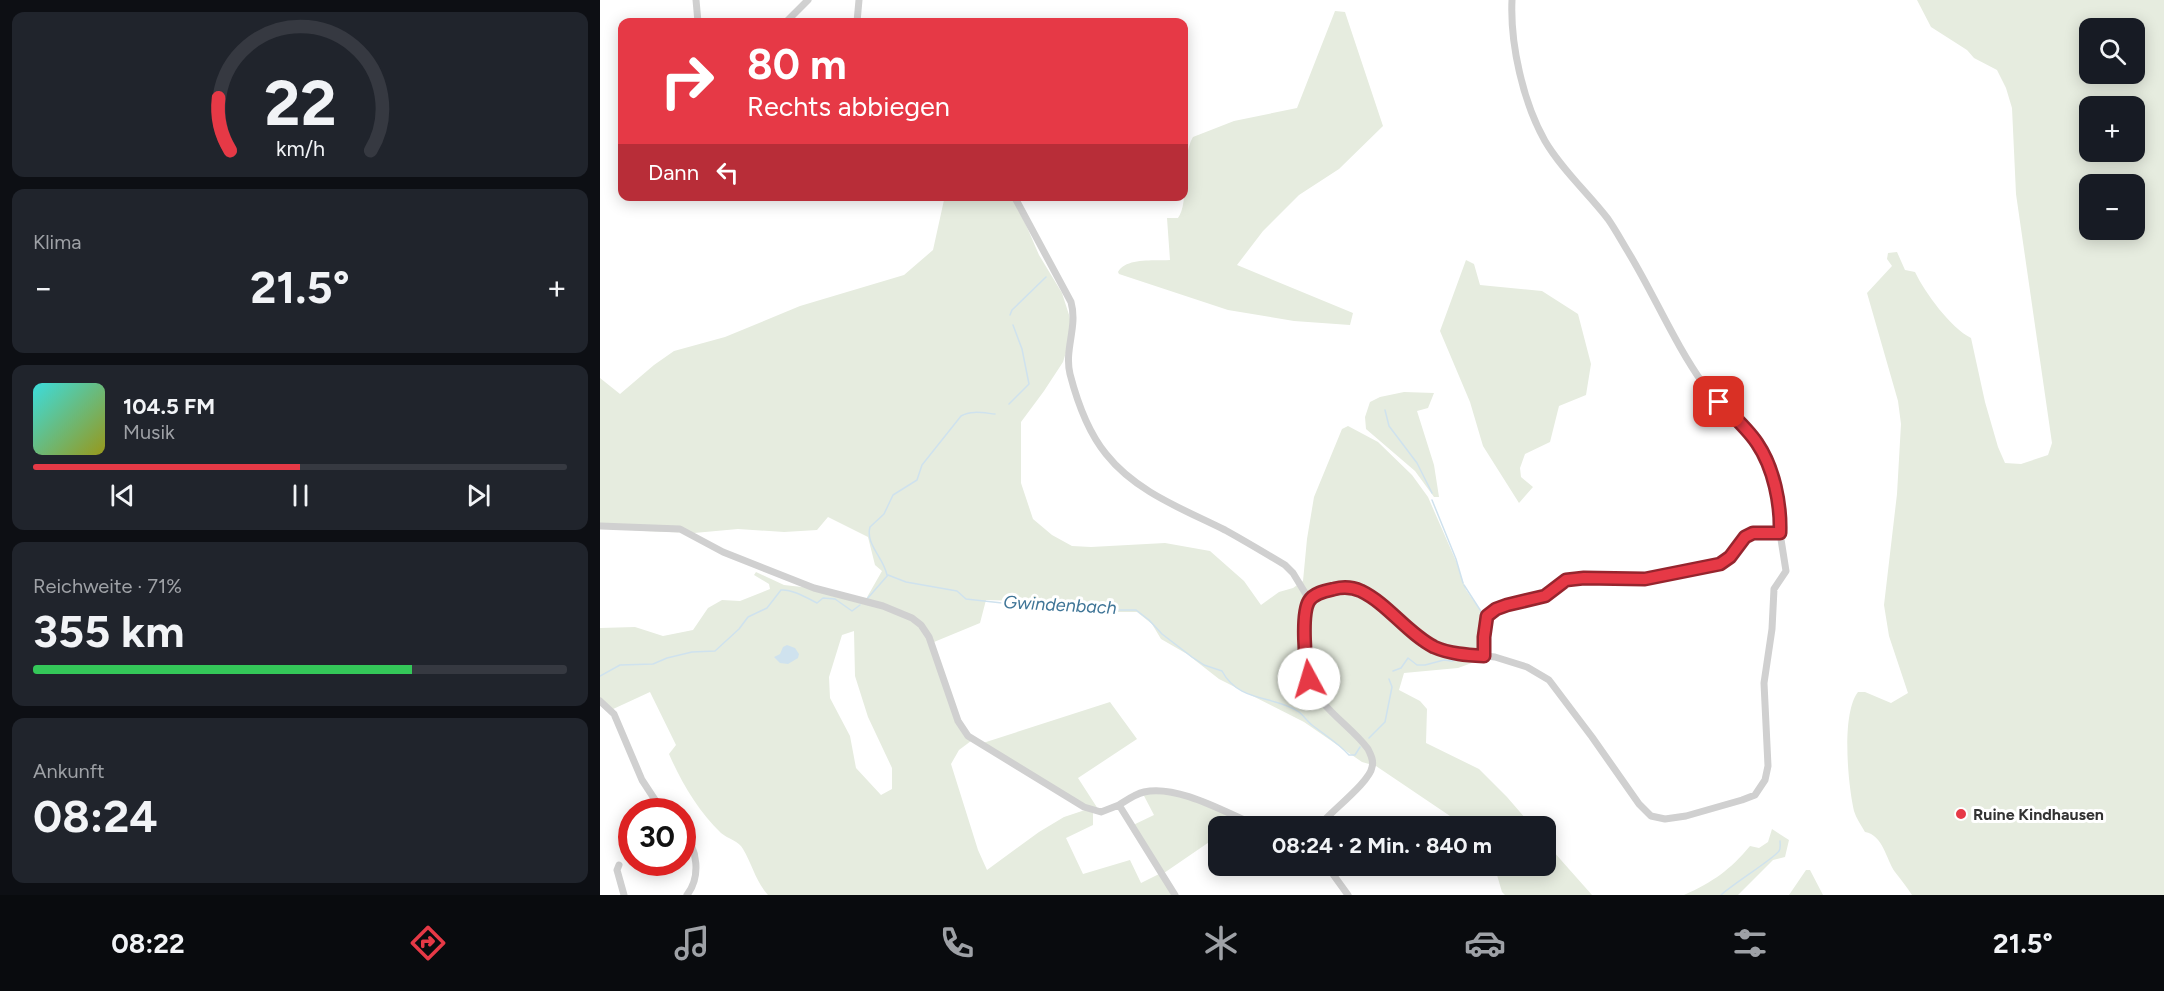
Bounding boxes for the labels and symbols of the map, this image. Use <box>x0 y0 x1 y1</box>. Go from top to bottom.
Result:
pin <box>1693 376 1744 427</box>
water label: Gwindenbach <box>1003 591 1117 619</box>
position arrow <box>1277 647 1341 711</box>
speed limit sign: 30 <box>618 798 696 876</box>
place label: Ruine Kindhausen <box>1973 805 2104 824</box>
marker: Ruine Kindhausen <box>1954 807 1968 821</box>

